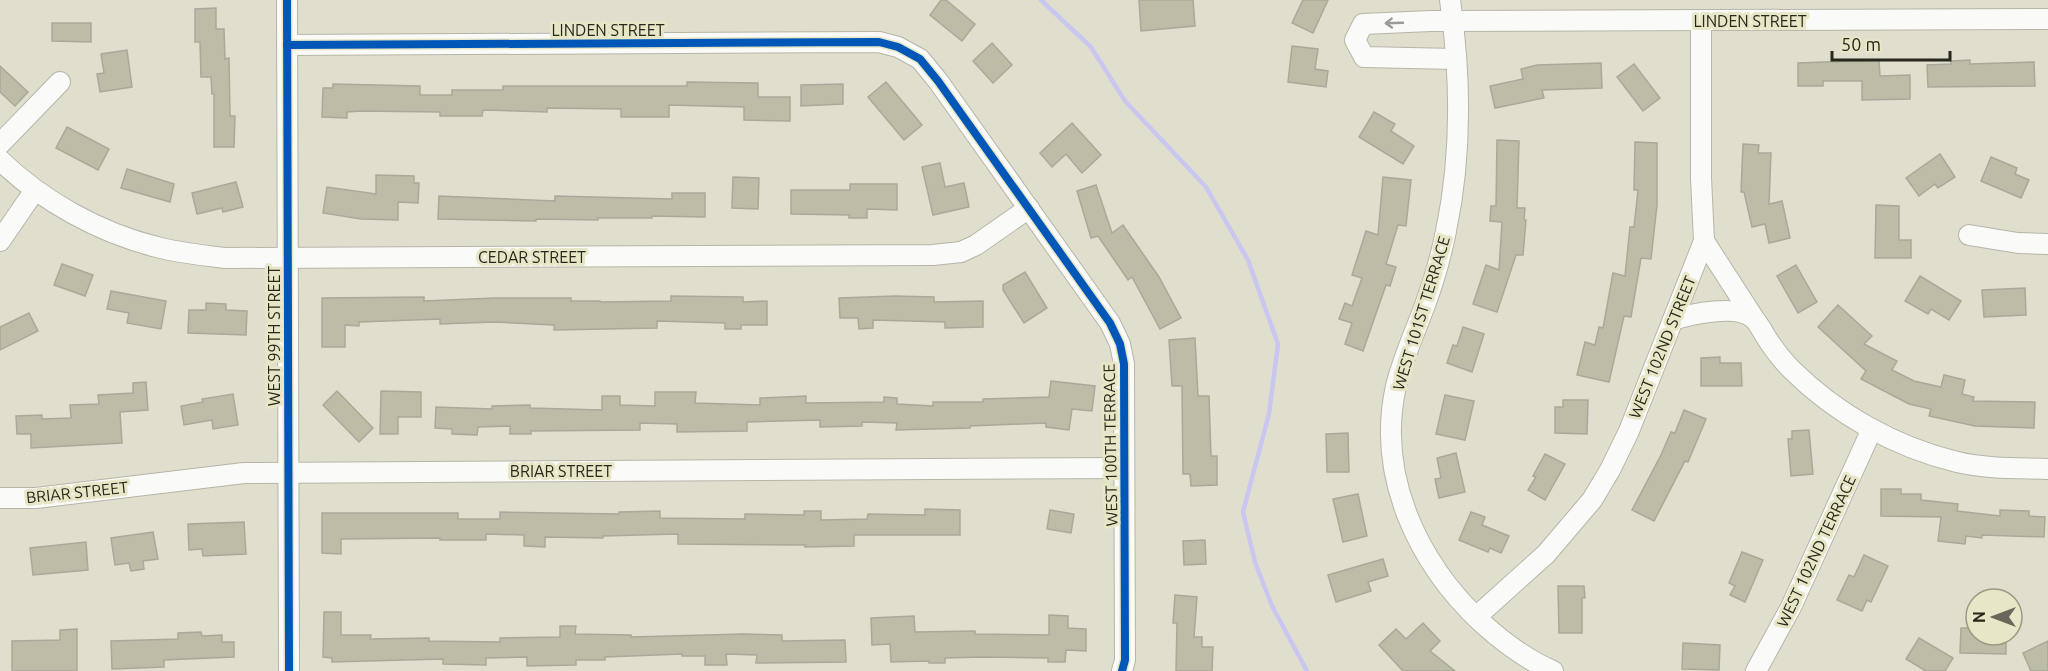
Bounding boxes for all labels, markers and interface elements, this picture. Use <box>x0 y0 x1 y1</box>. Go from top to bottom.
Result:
street label: LINDEN STREET <box>1693 12 1807 30</box>
one-way arrow <box>1385 17 1405 28</box>
street label: LINDEN STREET <box>551 21 665 39</box>
scale bar <box>1832 24 1950 62</box>
text: 50 m <box>1841 34 1881 54</box>
street label: WEST 101ST TERRACE <box>1389 234 1453 392</box>
street label: CEDAR STREET <box>478 248 586 266</box>
street label: WEST 99TH STREET <box>265 266 283 406</box>
street label: WEST 102ND STREET <box>1625 273 1699 421</box>
street label: WEST 100TH TERRACE <box>1100 363 1120 527</box>
street label: BRIAR STREET <box>510 462 612 480</box>
street label: WEST 102ND TERRACE <box>1773 472 1859 630</box>
street label: BRIAR STREET <box>25 478 129 506</box>
north arrow <box>1964 587 2024 647</box>
text: N <box>1970 611 1988 623</box>

